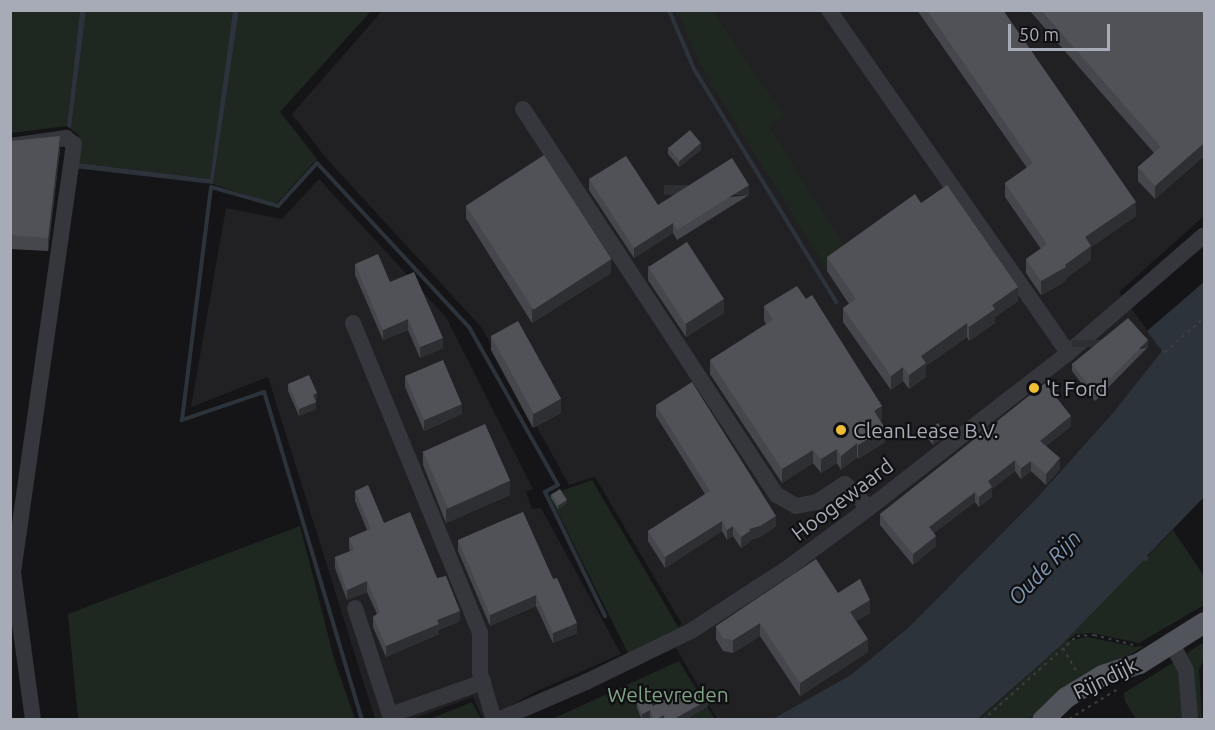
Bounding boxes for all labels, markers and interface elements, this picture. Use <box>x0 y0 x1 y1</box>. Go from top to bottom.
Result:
scale bar <box>1011 12 1113 50</box>
text: 50 m <box>1019 24 1059 44</box>
place label: 't Ford <box>1046 375 1108 401</box>
marker: 't Ford <box>1027 381 1041 395</box>
place label: CleanLease B.V. <box>853 417 999 443</box>
marker: CleanLease B.V. <box>834 423 848 437</box>
street label: Hoogewaard <box>786 453 898 545</box>
water label: Oude Rijn <box>1002 524 1086 610</box>
street label: Rijndijk <box>1069 652 1141 704</box>
park label: Weltevreden <box>607 681 729 707</box>

